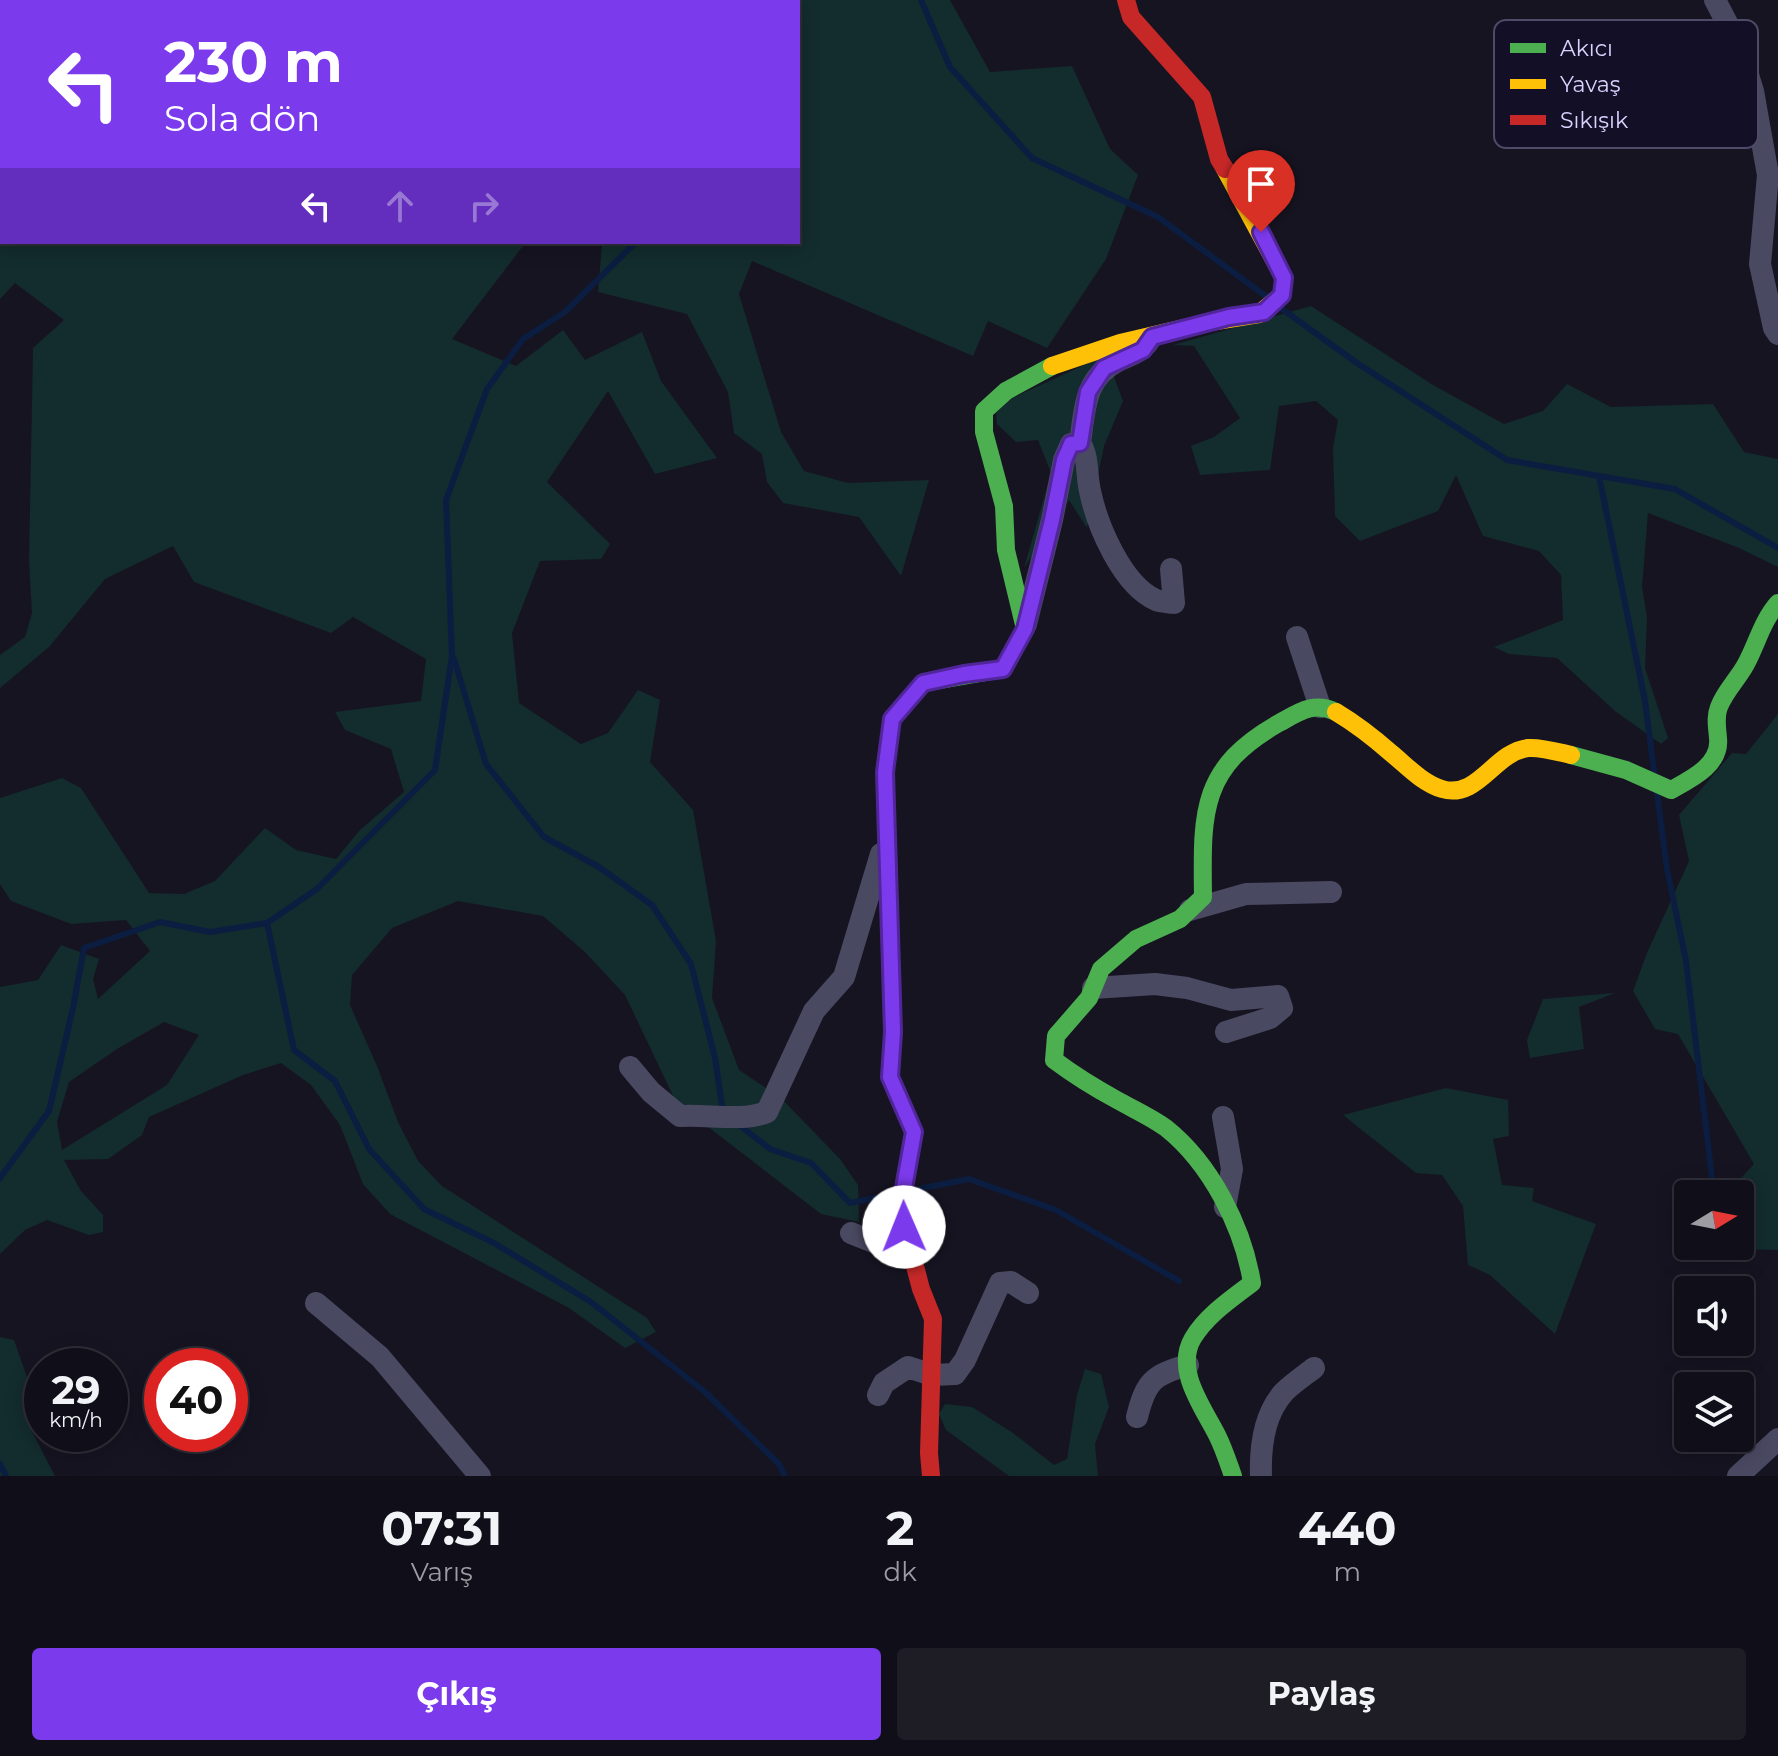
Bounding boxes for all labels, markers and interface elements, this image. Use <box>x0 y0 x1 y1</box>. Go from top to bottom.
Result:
legend <box>1494 20 1758 148</box>
text: 230 m <box>164 28 343 96</box>
icon: left <box>32 32 136 136</box>
text: Akıcı <box>1560 35 1613 62</box>
text: Yavaş <box>1560 71 1621 98</box>
text: Sola dön <box>164 96 320 140</box>
text: Sıkışık <box>1560 107 1629 134</box>
pin <box>1227 150 1295 232</box>
icon: arrive <box>1239 162 1283 206</box>
icon: left <box>294 184 338 228</box>
icon: ahead <box>378 184 422 228</box>
icon: right <box>462 184 506 228</box>
north arrow <box>1674 1180 1754 1260</box>
map controls <box>1674 1180 1754 1452</box>
position arrow <box>862 1185 946 1269</box>
button: sound <box>1674 1276 1754 1356</box>
speed limit sign: 40 <box>144 1348 248 1452</box>
text: 29 <box>51 1365 101 1414</box>
button: layers <box>1674 1372 1754 1452</box>
text: km/h <box>49 1408 103 1432</box>
text: 07:31 <box>381 1499 502 1557</box>
text: 2 <box>886 1499 914 1557</box>
text: 440 <box>1298 1499 1397 1557</box>
text: Varış <box>411 1556 473 1588</box>
text: dk <box>884 1556 917 1588</box>
text: m <box>1334 1556 1361 1588</box>
button: Çıkış <box>32 1648 881 1740</box>
button: Paylaş <box>897 1648 1746 1740</box>

